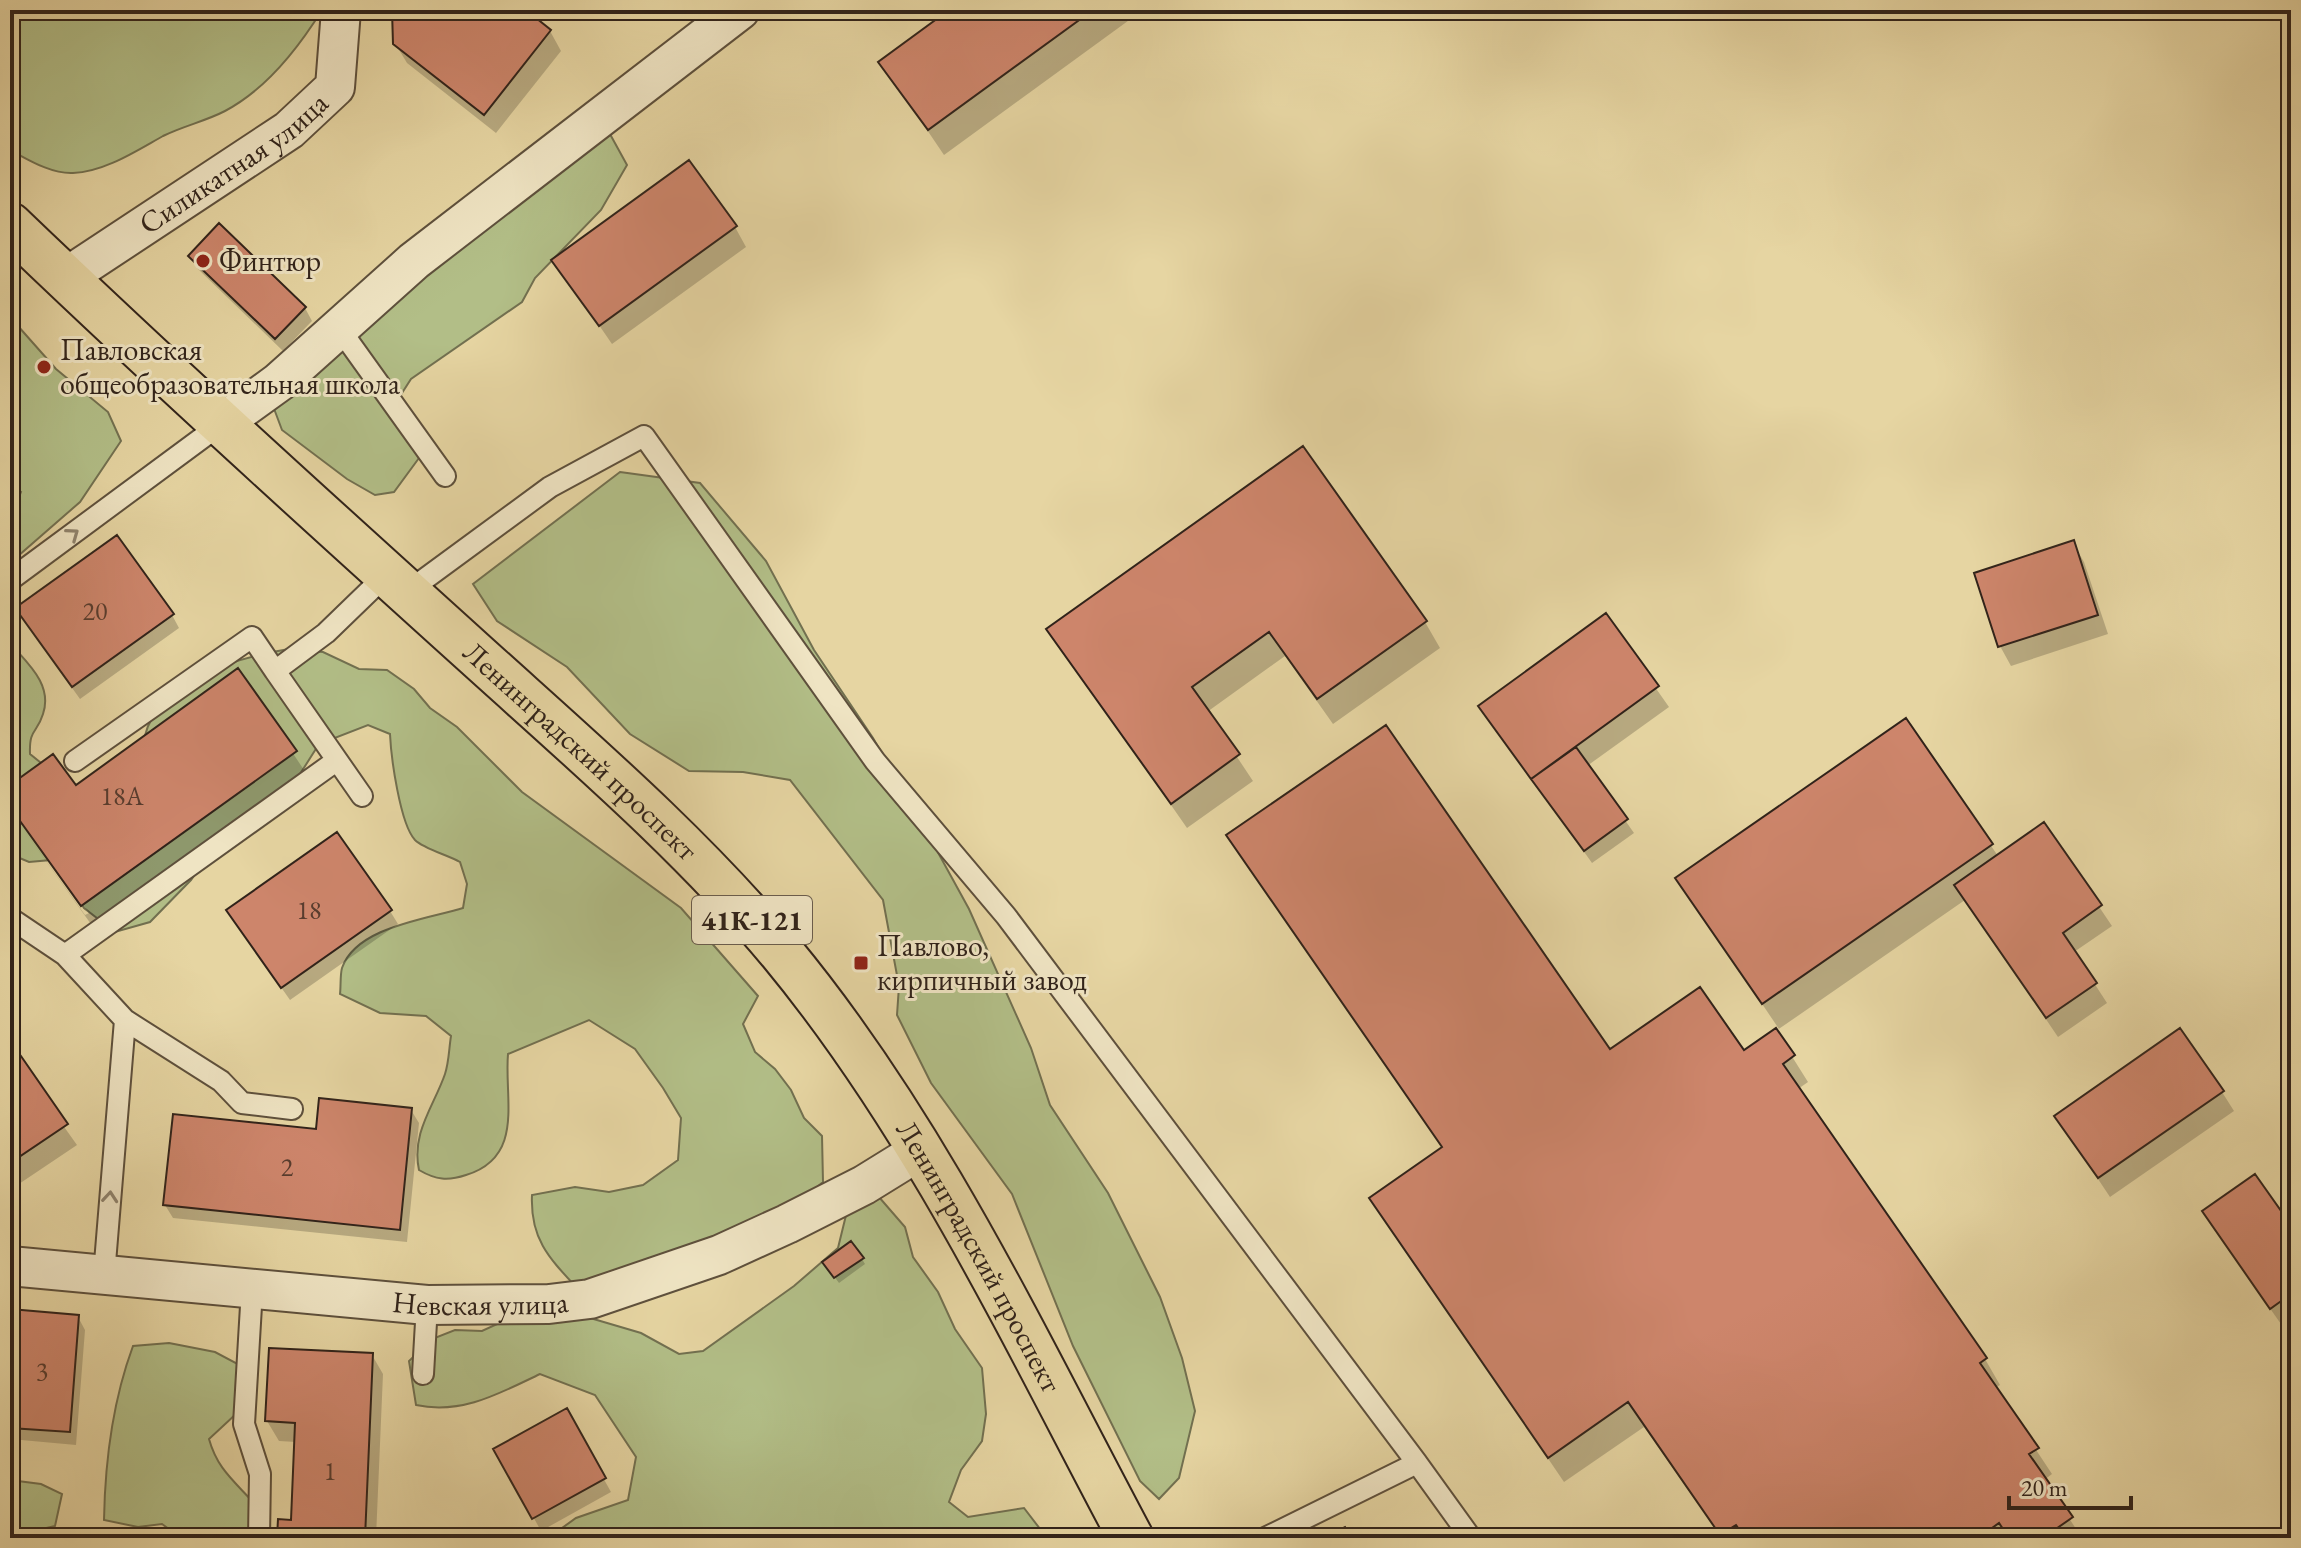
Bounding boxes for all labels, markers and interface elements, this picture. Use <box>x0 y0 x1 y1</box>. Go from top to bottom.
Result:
street label: Силикатная улица <box>131 83 336 243</box>
place label: Финтюр <box>219 241 321 280</box>
marker: Финтюр <box>194 252 212 270</box>
place label: Павловская общеобразовательная школа <box>60 330 400 403</box>
marker: Павловская общеобразовательная школа <box>35 358 53 376</box>
one-way arrow <box>64 529 78 544</box>
house number: 20 <box>83 594 107 628</box>
street label: Ленинградский проспект <box>455 633 707 869</box>
house number: 18А <box>101 779 144 813</box>
house number: 18 <box>297 893 321 927</box>
road number: 41К-121 <box>692 896 812 944</box>
place label: Павлово, кирпичный завод <box>877 926 1087 999</box>
marker: Павлово, кирпичный завод <box>852 954 870 972</box>
street label: Ленинградский проспект <box>888 1113 1071 1399</box>
house number: 2 <box>281 1150 294 1184</box>
one-way arrow <box>101 1190 118 1203</box>
street label: Невская улица <box>391 1282 570 1324</box>
house number: 3 <box>36 1354 48 1388</box>
house number: 1 <box>324 1454 336 1488</box>
scale bar <box>2009 1460 2131 1510</box>
text: 20 m <box>2021 1472 2068 1503</box>

